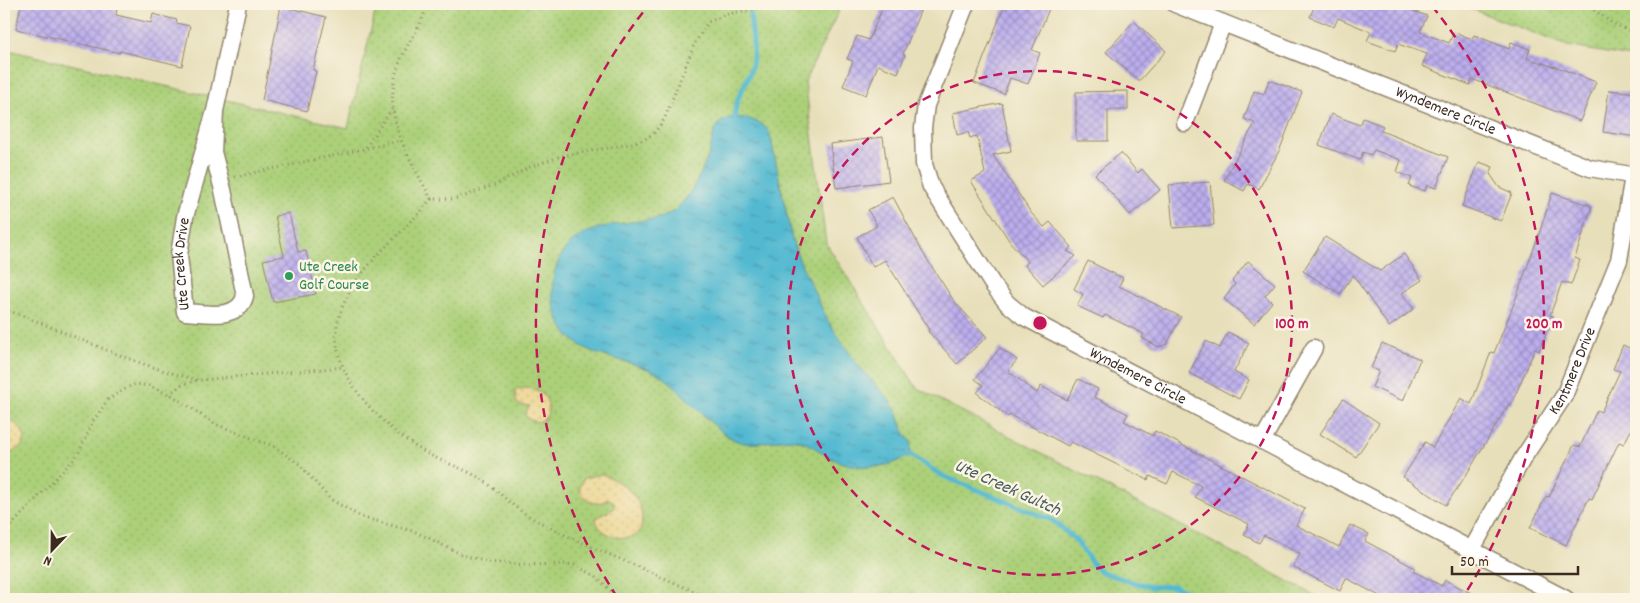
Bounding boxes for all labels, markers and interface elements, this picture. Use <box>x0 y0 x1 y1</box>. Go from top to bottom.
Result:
street label: Wyndemere Circle <box>1392 81 1499 141</box>
street label: Ute Creek Drive <box>167 216 196 312</box>
place label: Ute Creek Golf Course <box>299 256 369 297</box>
marker: Ute Creek Golf Course <box>283 270 295 282</box>
centre of rings <box>1031 314 1049 332</box>
text: 100 m <box>1275 314 1309 336</box>
text: 200 m <box>1526 314 1562 336</box>
street label: Kentmere Drive <box>1543 324 1602 419</box>
street label: Wyndemere Circle <box>1085 341 1190 411</box>
water label: Ute Creek Gultch <box>950 454 1065 524</box>
north arrow <box>28 526 78 576</box>
scale bar <box>1452 543 1579 575</box>
text: N <box>41 550 55 571</box>
text: 50 m <box>1460 552 1489 574</box>

